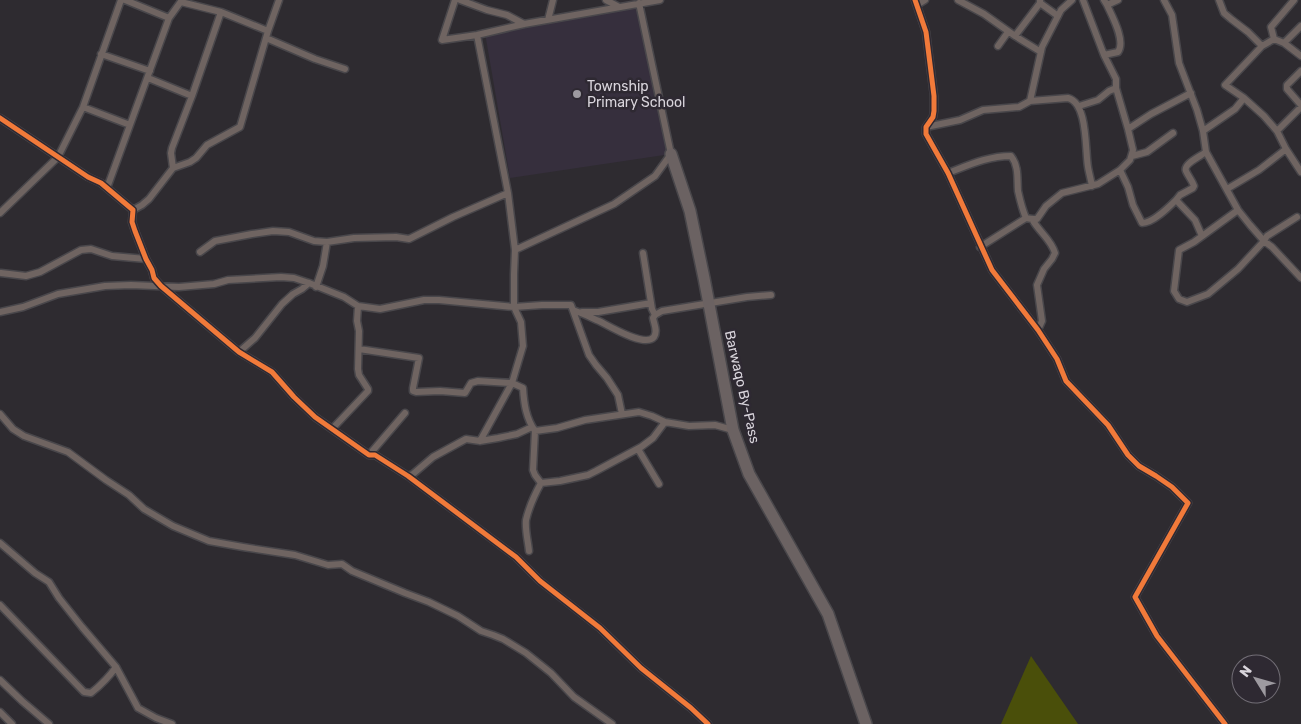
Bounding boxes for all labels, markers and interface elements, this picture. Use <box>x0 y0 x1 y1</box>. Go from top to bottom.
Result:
place label: Township Primary School <box>587 78 685 111</box>
marker: Township Primary School <box>571 88 583 100</box>
street label: Barwaqo By-Pass <box>721 329 763 445</box>
north arrow <box>1231 654 1281 704</box>
text: N <box>1236 662 1256 681</box>

